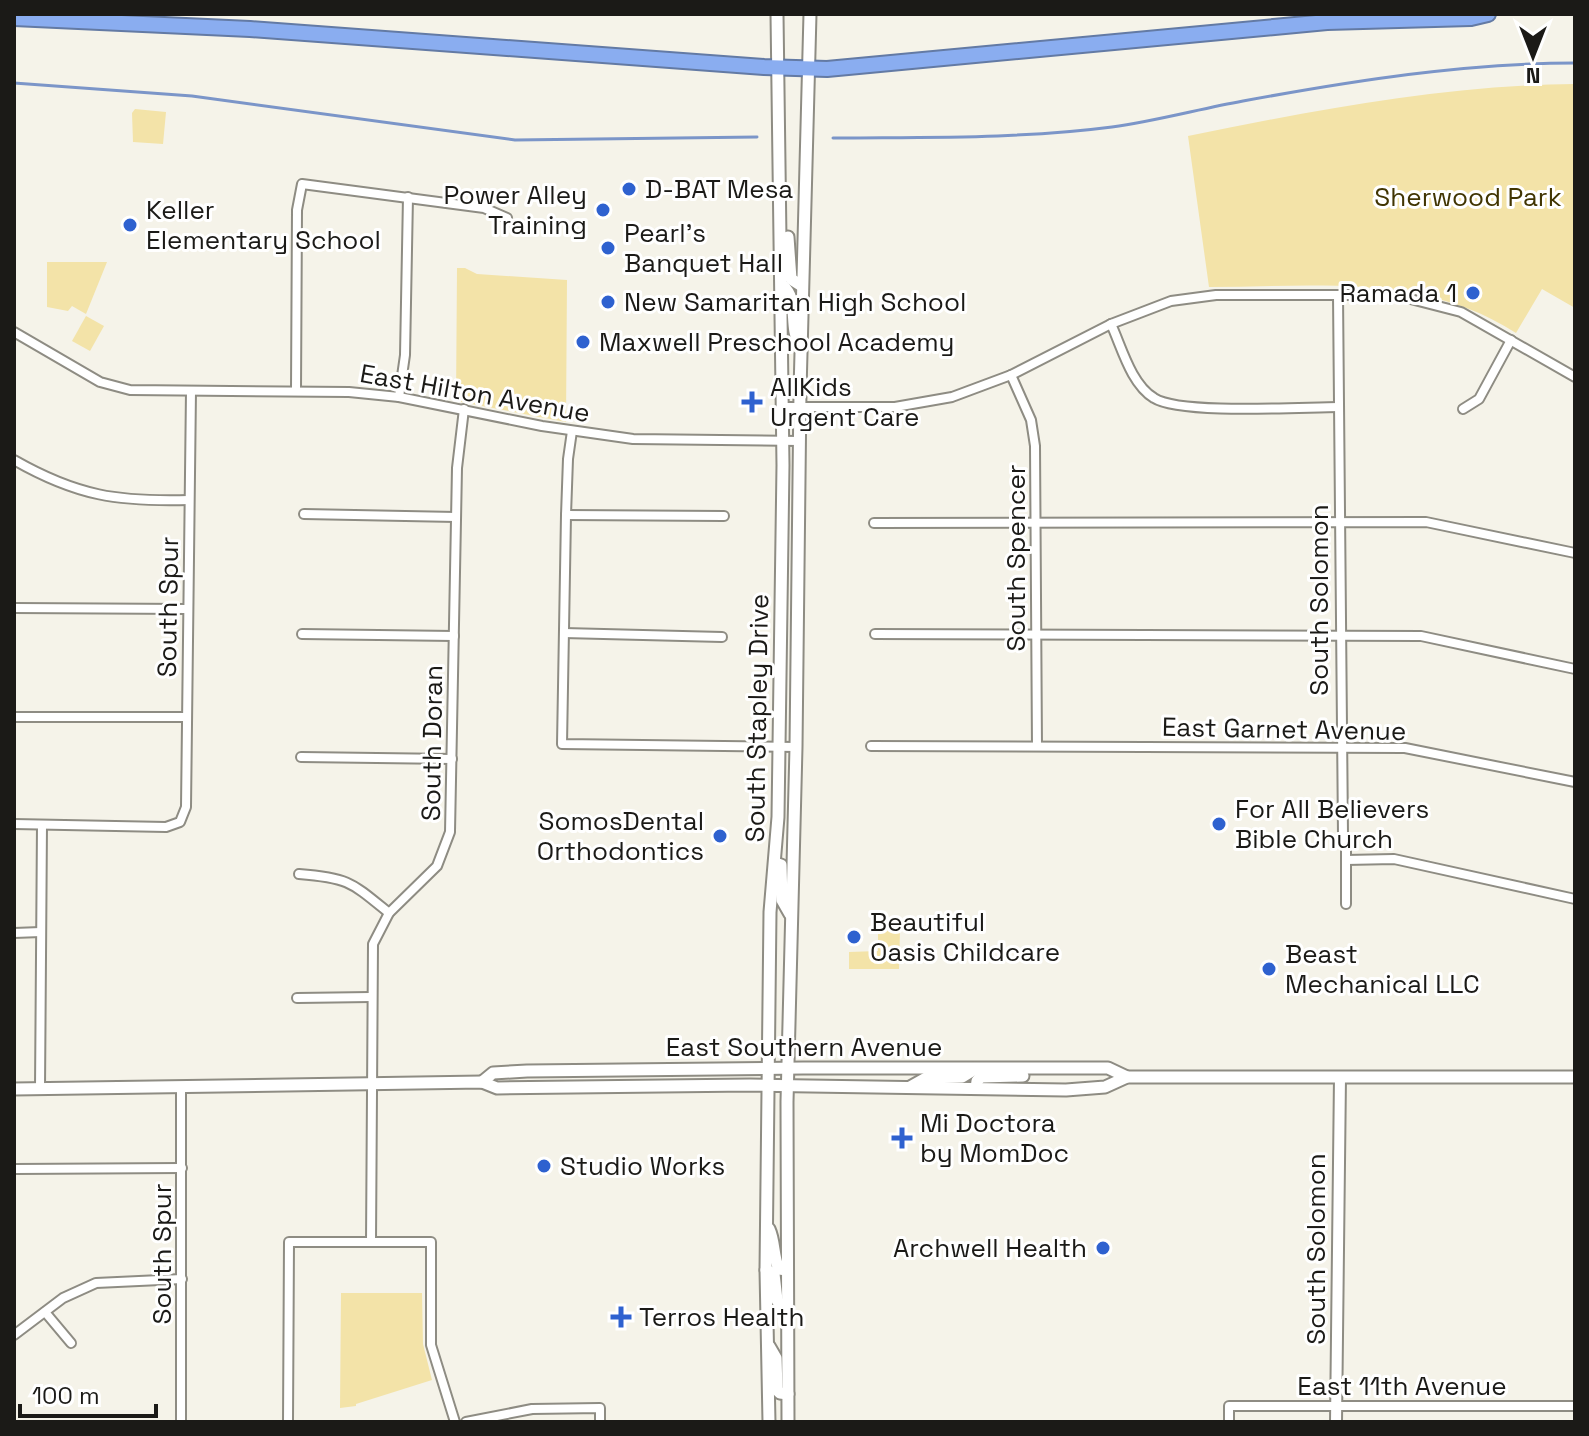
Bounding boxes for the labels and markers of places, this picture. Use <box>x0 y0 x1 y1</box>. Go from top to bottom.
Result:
place label: D-BAT Mesa <box>645 172 793 206</box>
place label: Power Alley Training <box>443 178 587 242</box>
marker: D-BAT Mesa <box>620 180 638 198</box>
place label: Keller Elementary School <box>146 193 381 257</box>
marker: Power Alley Training <box>594 201 612 219</box>
marker: Keller Elementary School <box>121 216 139 234</box>
place label: Pearl's Banquet Hall <box>624 216 783 280</box>
marker: Pearl's Banquet Hall <box>599 239 617 257</box>
place label: Ramada 1 <box>1339 276 1457 310</box>
marker: Ramada 1 <box>1464 284 1482 302</box>
place label: New Samaritan High School <box>624 285 966 319</box>
marker: New Samaritan High School <box>599 293 617 311</box>
place label: Maxwell Preschool Academy <box>599 325 954 359</box>
marker: Maxwell Preschool Academy <box>574 333 592 351</box>
place label: AllKids Urgent Care <box>770 370 919 434</box>
marker: AllKids Urgent Care <box>741 391 763 413</box>
place label: For All Believers Bible Church <box>1235 792 1429 856</box>
place label: SomosDental Orthodontics <box>537 804 704 868</box>
marker: For All Believers Bible Church <box>1210 815 1228 833</box>
marker: SomosDental Orthodontics <box>711 827 729 845</box>
place label: Beautiful Oasis Childcare <box>870 905 1060 969</box>
marker: Beautiful Oasis Childcare <box>845 928 863 946</box>
place label: Beast Mechanical LLC <box>1285 937 1480 1001</box>
marker: Beast Mechanical LLC <box>1260 960 1278 978</box>
place label: Mi Doctora by MomDoc <box>920 1106 1069 1170</box>
marker: Mi Doctora by MomDoc <box>891 1127 913 1149</box>
place label: Studio Works <box>560 1149 725 1183</box>
marker: Studio Works <box>535 1157 553 1175</box>
place label: Archwell Health <box>893 1231 1087 1265</box>
marker: Archwell Health <box>1094 1239 1112 1257</box>
place label: Terros Health <box>639 1300 804 1334</box>
marker: Terros Health <box>610 1306 632 1328</box>

